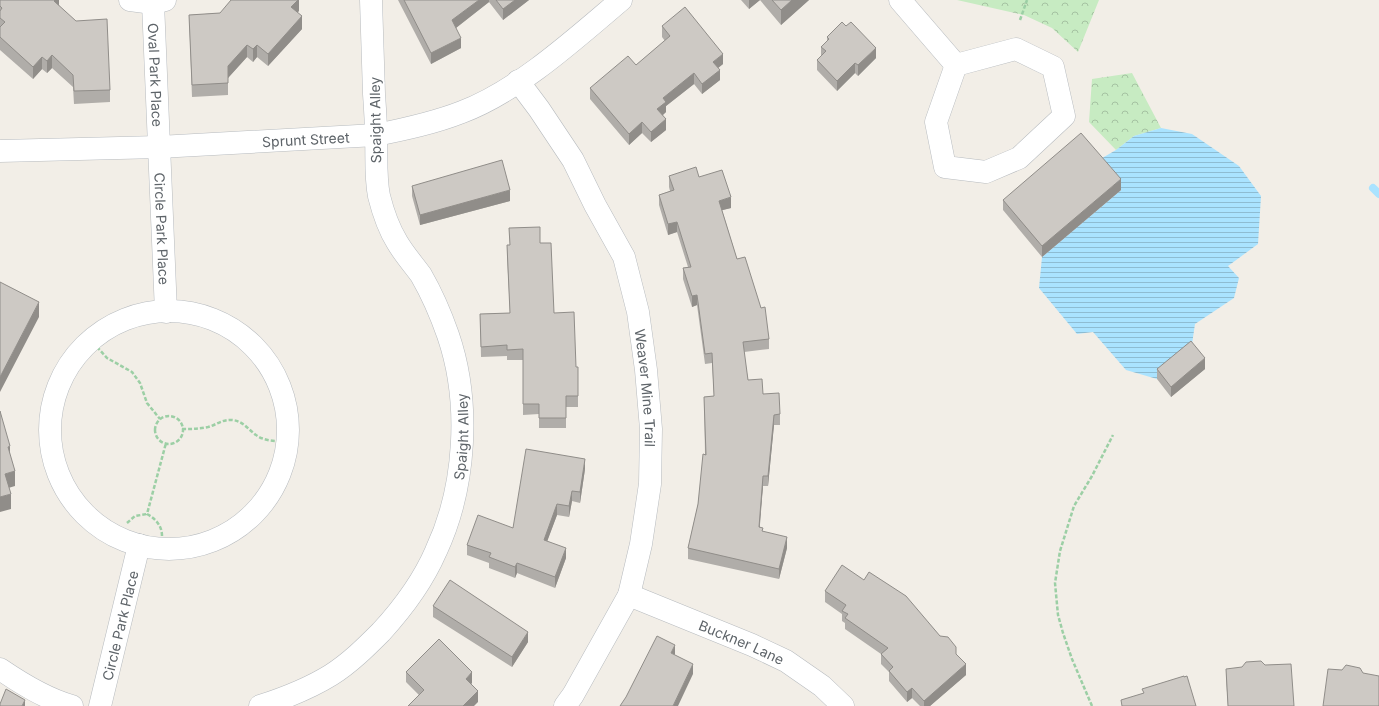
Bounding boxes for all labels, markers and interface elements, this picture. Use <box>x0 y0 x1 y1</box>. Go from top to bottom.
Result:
street label: Oval Park Place <box>145 23 167 127</box>
street label: Spaight Alley <box>366 76 384 163</box>
street label: Sprunt Street <box>262 128 350 150</box>
street label: Circle Park Place <box>152 172 173 285</box>
street label: Weaver Mine Trail <box>632 328 660 447</box>
street label: Spaight Alley <box>449 393 471 481</box>
street label: Circle Park Place <box>98 569 141 682</box>
street label: Buckner Lane <box>697 616 787 667</box>

